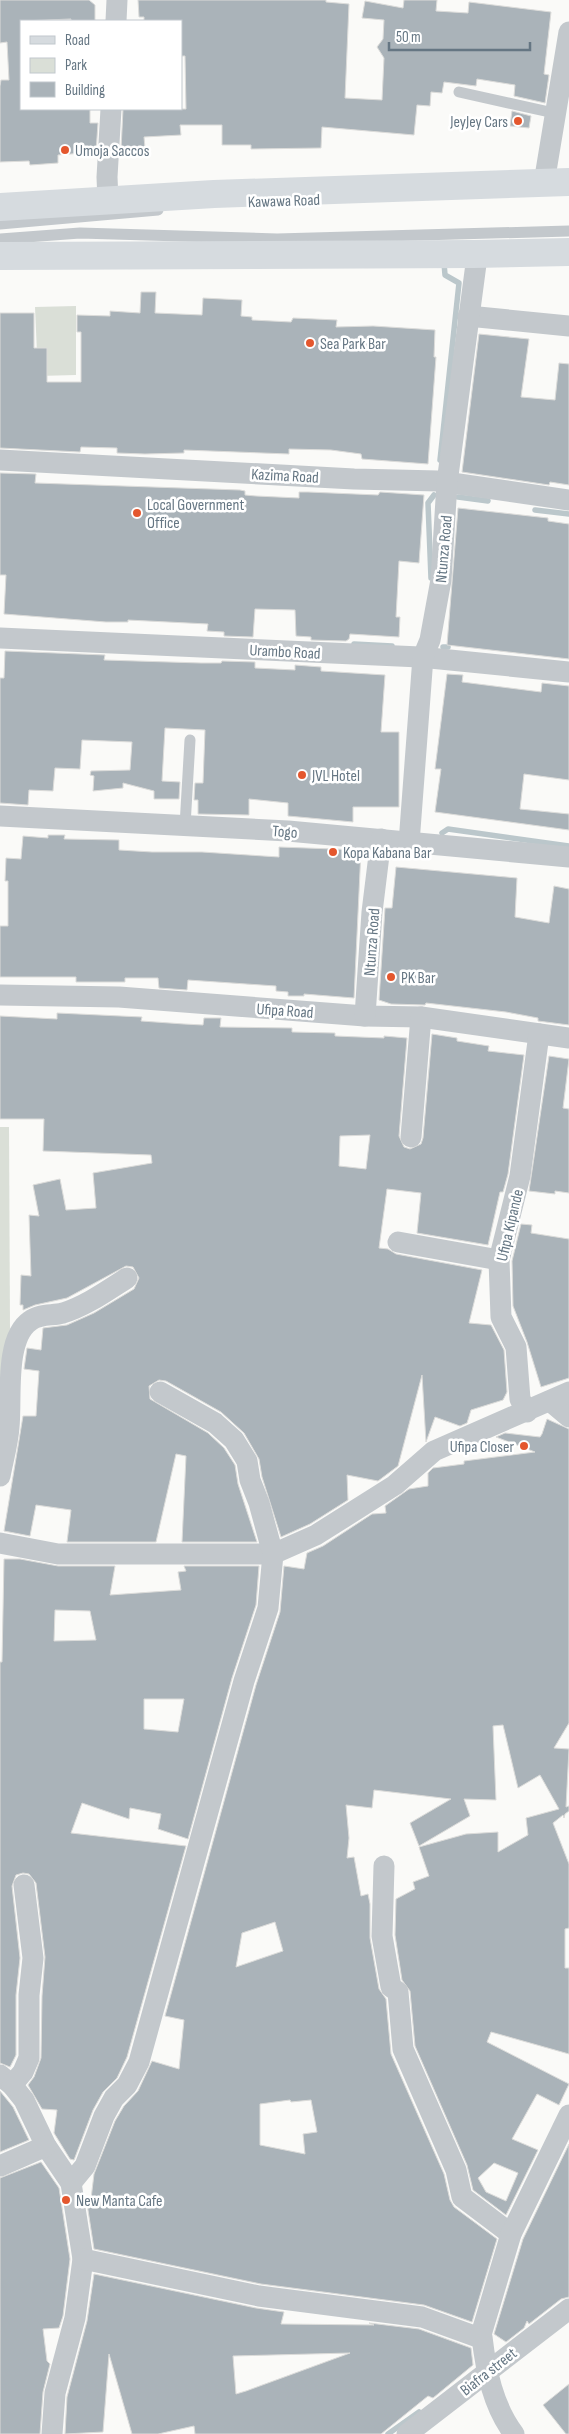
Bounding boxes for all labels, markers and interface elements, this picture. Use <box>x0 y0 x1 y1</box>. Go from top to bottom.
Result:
legend <box>20 20 182 110</box>
scale bar <box>389 20 530 52</box>
text: 50 m <box>396 28 421 47</box>
text: Road <box>65 31 90 50</box>
text: Park <box>65 56 87 75</box>
text: Building <box>65 81 105 100</box>
place label: JeyJey Cars <box>449 113 508 132</box>
marker: JeyJey Cars <box>512 115 524 127</box>
place label: Umoja Saccos <box>75 142 150 161</box>
marker: Umoja Saccos <box>59 144 71 156</box>
street label: Kawawa Road <box>248 191 320 212</box>
place label: Sea Park Bar <box>320 335 386 354</box>
marker: Sea Park Bar <box>304 337 316 349</box>
street label: Kazima Road <box>251 465 319 488</box>
place label: Local Government Office <box>147 496 244 533</box>
marker: Local Government Office <box>131 507 143 519</box>
street label: Ntunza Road <box>432 515 457 584</box>
street label: Urambo Road <box>249 641 321 664</box>
place label: JVL Hotel <box>311 767 360 786</box>
marker: JVL Hotel <box>296 769 308 781</box>
street label: Togo <box>272 822 298 843</box>
place label: Kopa Kabana Bar <box>343 844 432 863</box>
marker: Kopa Kabana Bar <box>327 846 339 858</box>
street label: Ntunza Road <box>361 908 384 977</box>
place label: PK Bar <box>401 969 436 988</box>
marker: PK Bar <box>385 971 397 983</box>
street label: Ufipa Road <box>256 1000 314 1023</box>
street label: Ufipa Kipande <box>493 1188 528 1263</box>
place label: Ufipa Closer <box>450 1438 514 1457</box>
marker: Ufipa Closer <box>518 1440 530 1452</box>
place label: New Manta Cafe <box>76 2192 163 2211</box>
marker: New Manta Cafe <box>60 2194 72 2206</box>
street label: Biafra street <box>457 2344 521 2400</box>

